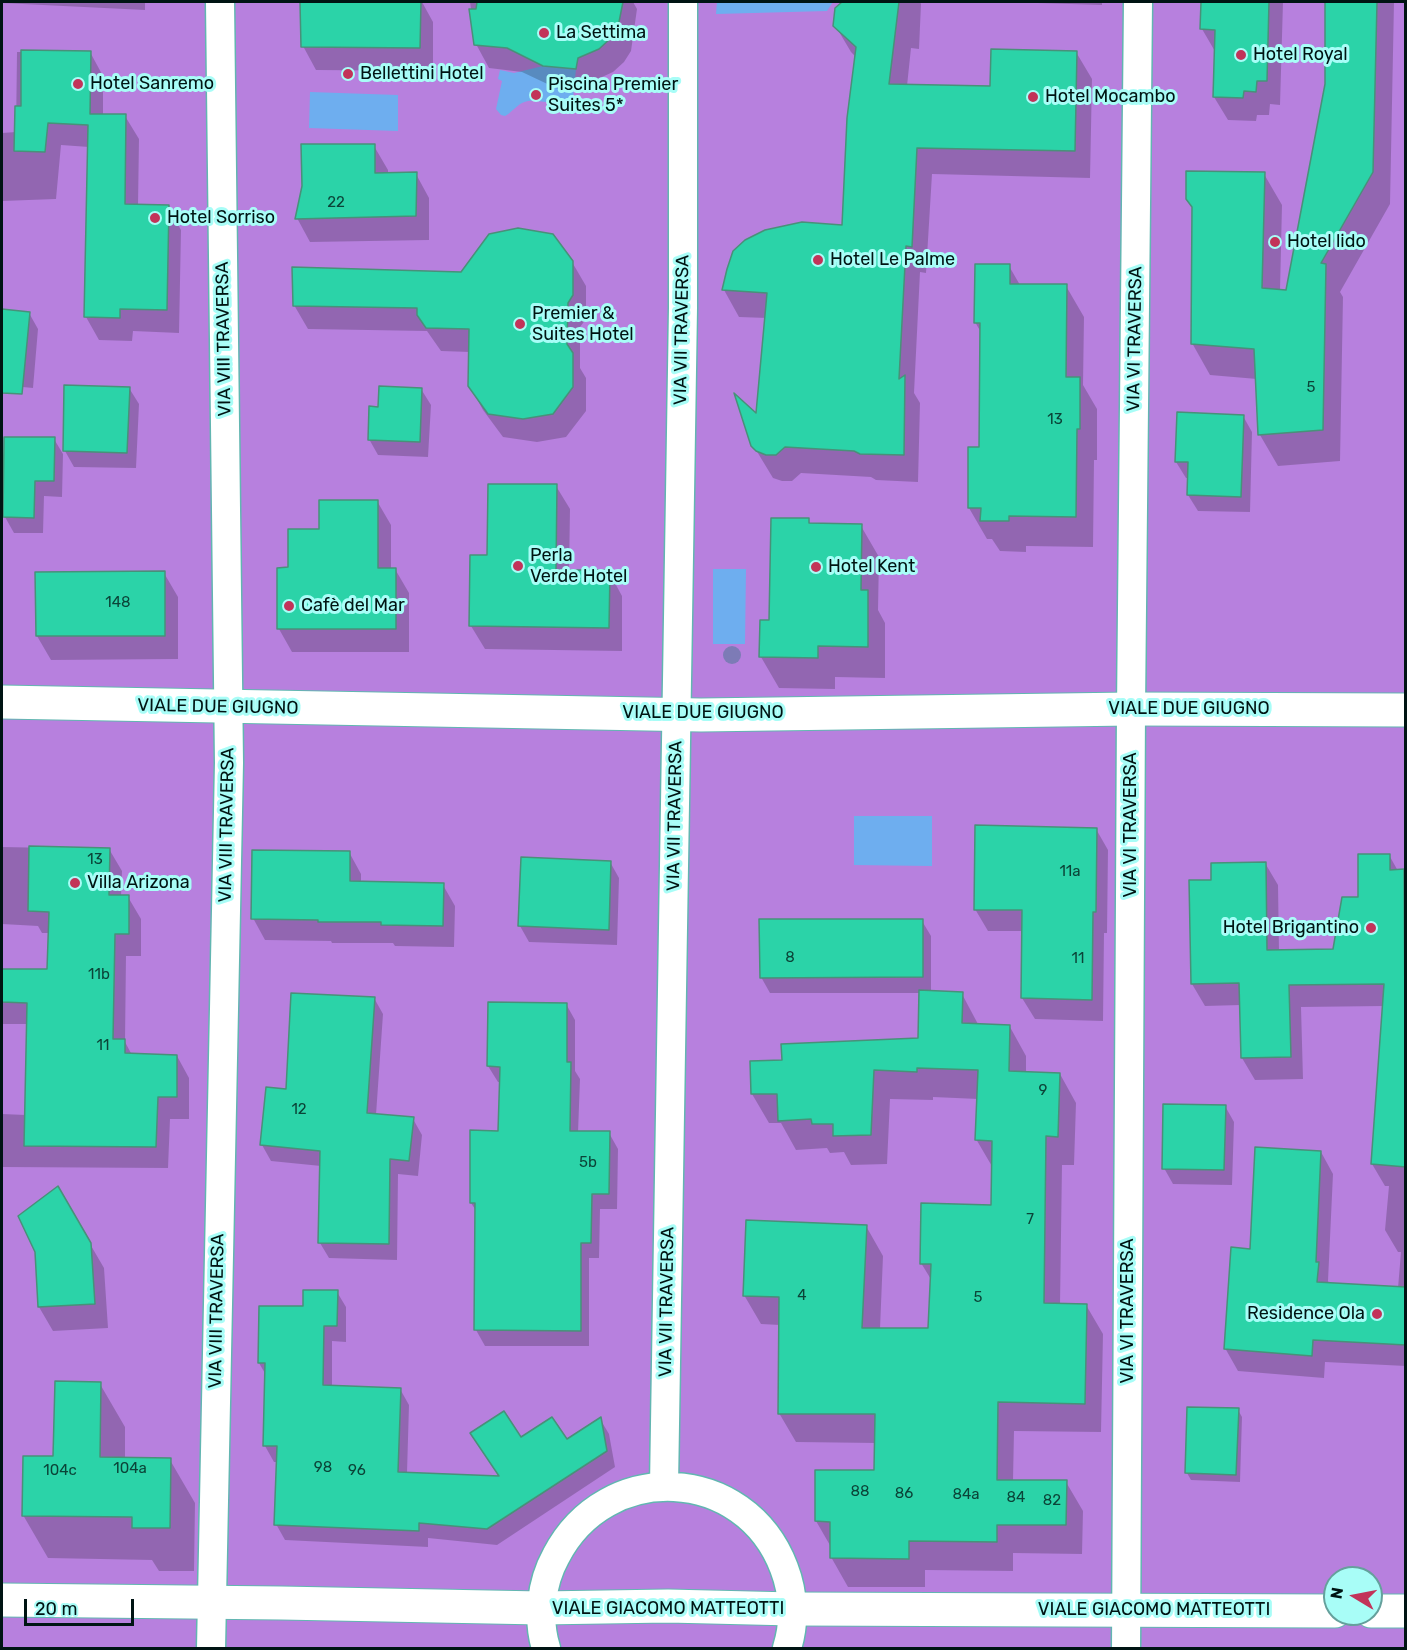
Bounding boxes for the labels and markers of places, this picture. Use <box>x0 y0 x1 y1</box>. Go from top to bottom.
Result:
place label: La Settima <box>556 22 646 44</box>
marker: La Settima <box>537 26 551 40</box>
place label: Hotel Royal <box>1253 44 1348 66</box>
marker: Hotel Royal <box>1234 48 1248 62</box>
place label: Bellettini Hotel <box>360 63 484 85</box>
marker: Bellettini Hotel <box>341 67 355 81</box>
place label: Hotel Sanremo <box>90 73 214 95</box>
place label: Piscina Premier Suites 5* <box>548 74 678 116</box>
marker: Hotel Sanremo <box>71 77 85 91</box>
place label: Hotel Mocambo <box>1045 86 1176 108</box>
marker: Piscina Premier Suites 5* <box>529 88 543 102</box>
marker: Hotel Mocambo <box>1026 90 1040 104</box>
place label: Hotel Sorriso <box>167 207 275 229</box>
marker: Hotel Sorriso <box>148 211 162 225</box>
place label: Hotel lido <box>1287 231 1366 253</box>
marker: Hotel lido <box>1268 235 1282 249</box>
place label: Hotel Le Palme <box>830 249 955 271</box>
marker: Hotel Le Palme <box>811 253 825 267</box>
place label: Premier & Suites Hotel <box>532 303 634 346</box>
marker: Premier & Suites Hotel <box>513 317 527 331</box>
place label: Perla Verde Hotel <box>530 545 627 588</box>
place label: Hotel Kent <box>828 556 915 578</box>
marker: Perla Verde Hotel <box>511 559 525 573</box>
marker: Hotel Kent <box>809 560 823 574</box>
place label: Cafè del Mar <box>301 595 405 617</box>
marker: Cafè del Mar <box>282 599 296 613</box>
place label: Villa Arizona <box>87 872 190 894</box>
marker: Villa Arizona <box>68 876 82 890</box>
place label: Hotel Brigantino <box>1223 917 1359 939</box>
marker: Hotel Brigantino <box>1364 921 1378 935</box>
place label: Residence Ola <box>1247 1303 1365 1325</box>
marker: Residence Ola <box>1370 1307 1384 1321</box>

